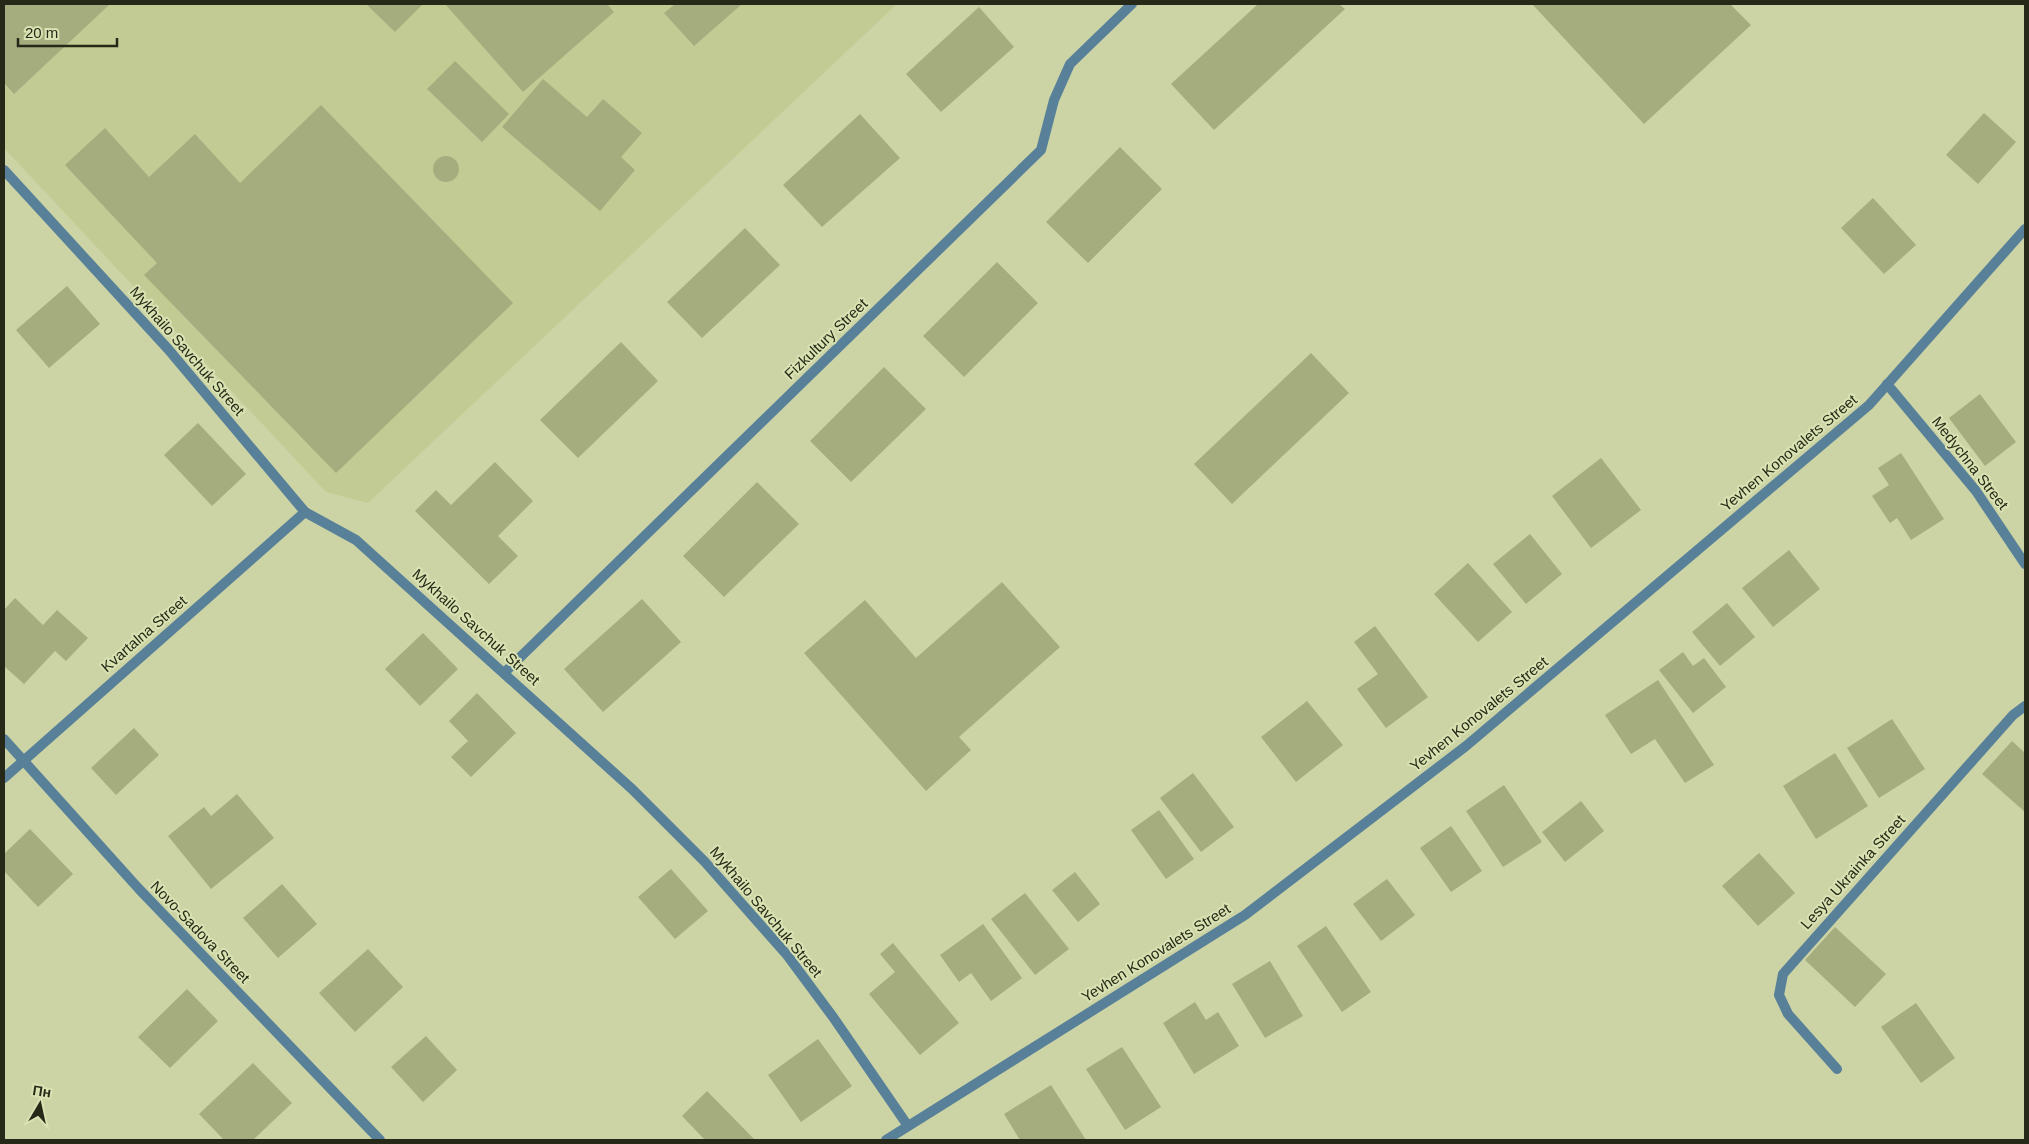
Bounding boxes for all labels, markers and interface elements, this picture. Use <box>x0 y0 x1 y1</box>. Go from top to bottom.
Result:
scale bar <box>18 15 116 47</box>
text: 20 m <box>25 24 58 41</box>
street label: Mykhailo Savchuk Street <box>127 283 248 419</box>
street label: Fizkultury Street <box>781 294 871 382</box>
street label: Yevhen Konovalets Street <box>1717 390 1861 514</box>
street label: Medychna Street <box>1929 413 2013 513</box>
street label: Mykhailo Savchuk Street <box>409 565 544 689</box>
street label: Kvartalna Street <box>98 591 190 675</box>
street label: Yevhen Konovalets Street <box>1406 652 1552 774</box>
street label: Lesya Ukrainka Street <box>1797 811 1909 932</box>
street label: Mykhailo Savchuk Street <box>707 843 826 981</box>
street label: Novo-Sadova Street <box>147 877 254 987</box>
street label: Yevhen Konovalets Street <box>1078 899 1234 1005</box>
north arrow <box>15 1079 65 1129</box>
text: Пн <box>32 1082 52 1101</box>

